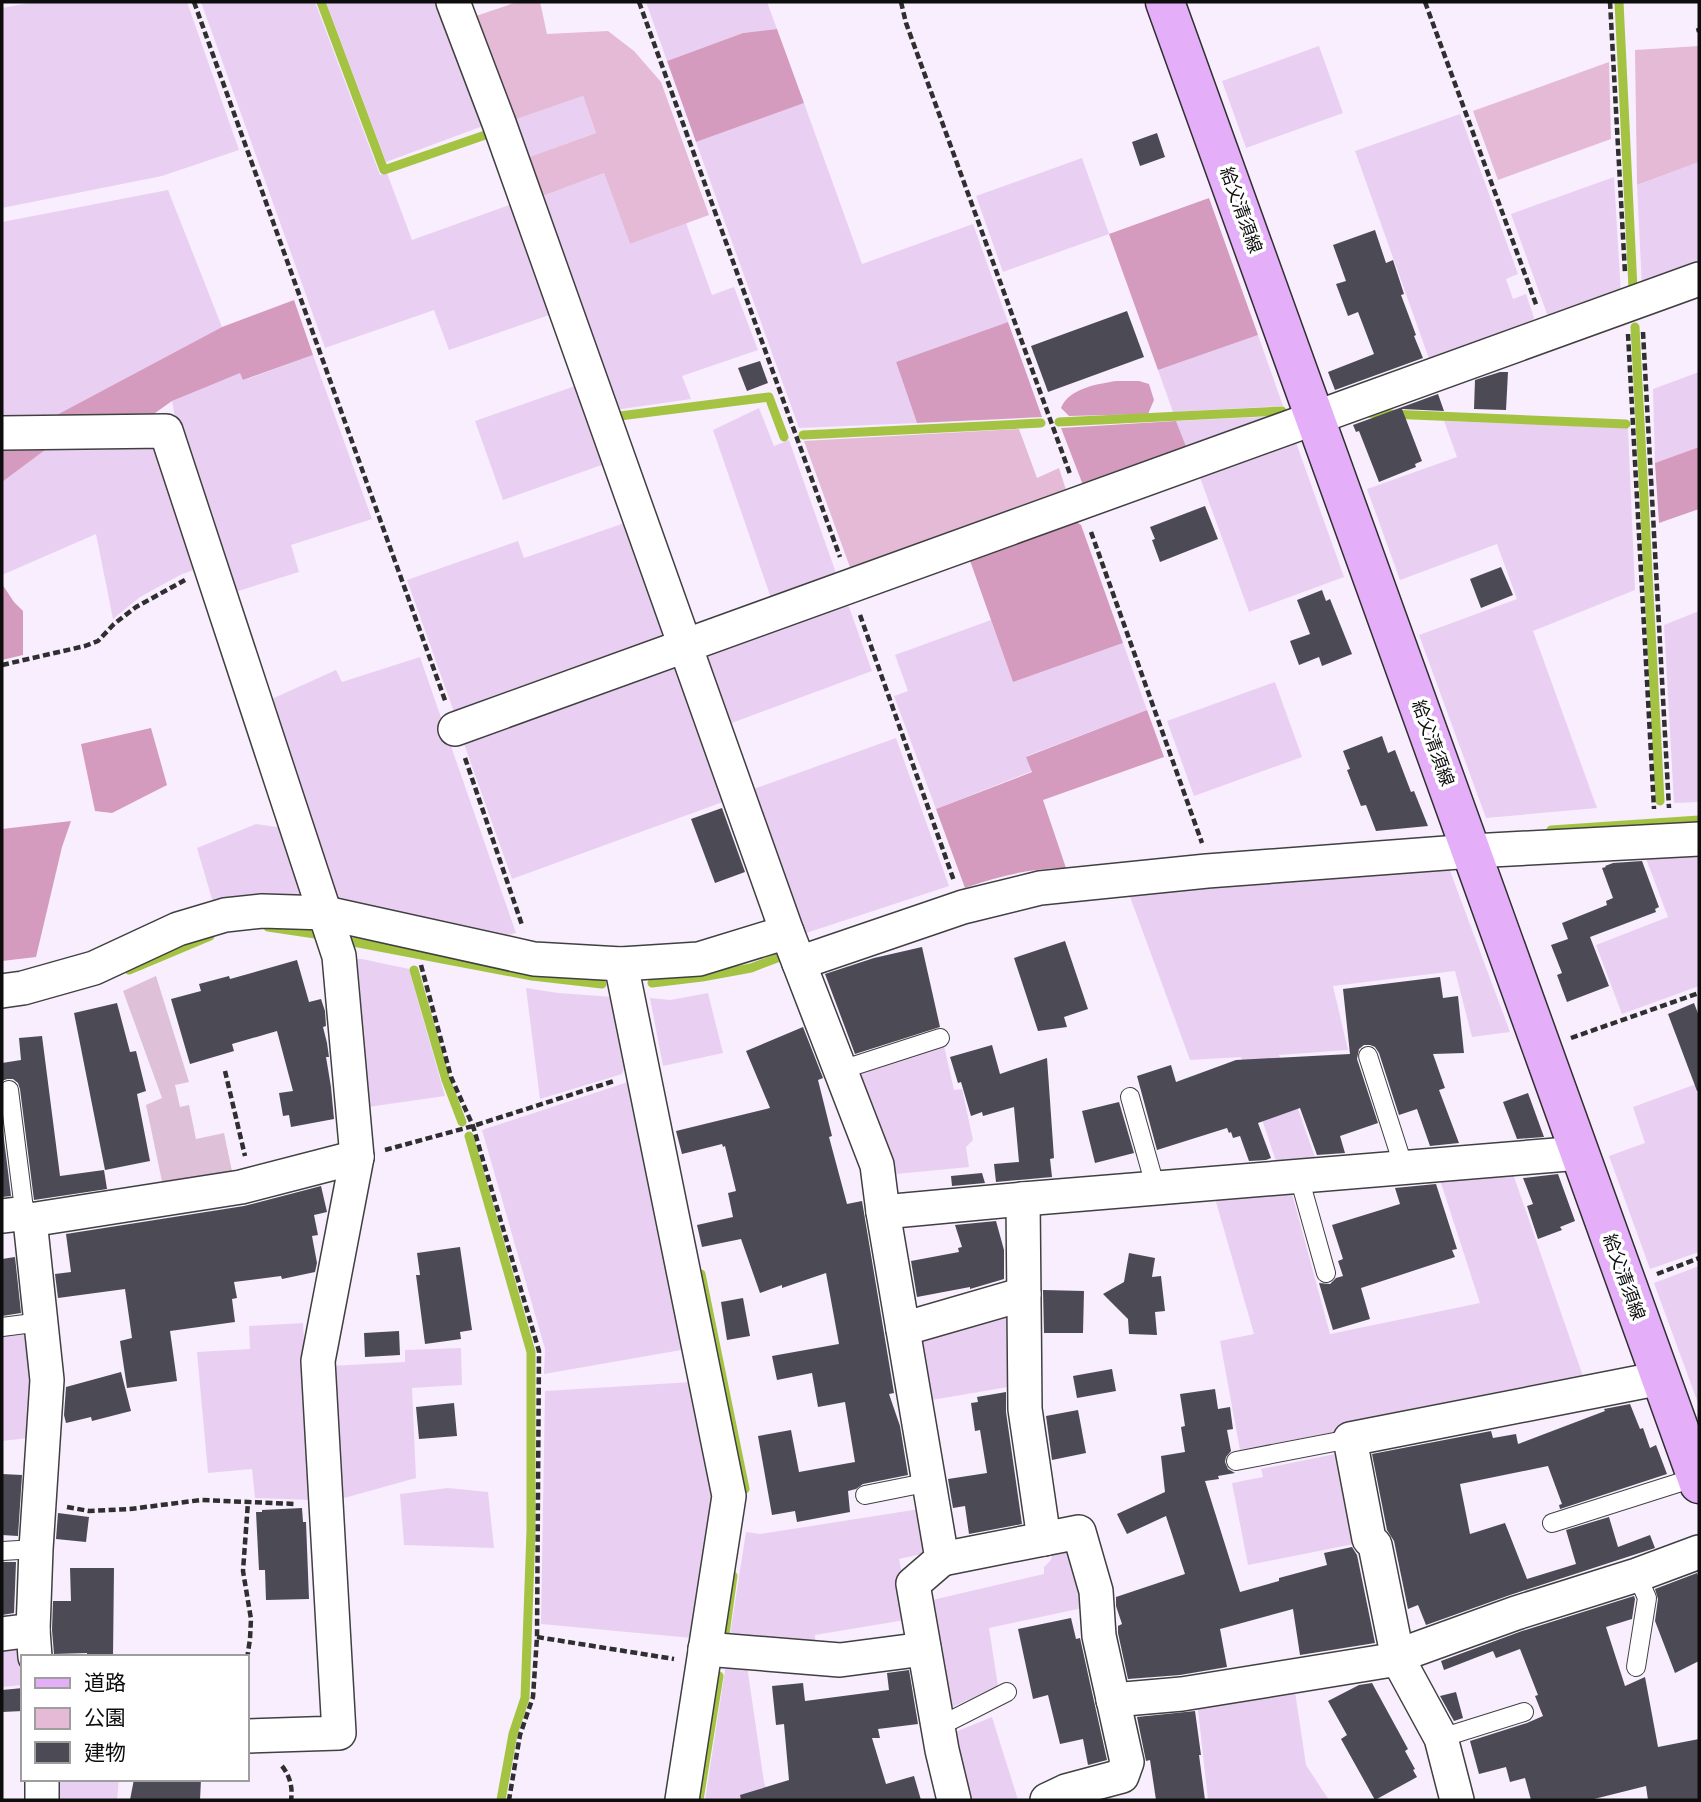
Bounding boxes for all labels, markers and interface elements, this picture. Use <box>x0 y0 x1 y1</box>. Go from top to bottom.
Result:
street label: 給父清須線 <box>1215 163 1269 256</box>
street label: 給父清須線 <box>1407 696 1461 789</box>
street label: 給父清須線 <box>1598 1230 1652 1323</box>
legend <box>21 1655 248 1781</box>
text: 道路 <box>84 1668 126 1696</box>
text: 公園 <box>84 1703 126 1731</box>
text: 建物 <box>84 1738 126 1766</box>

